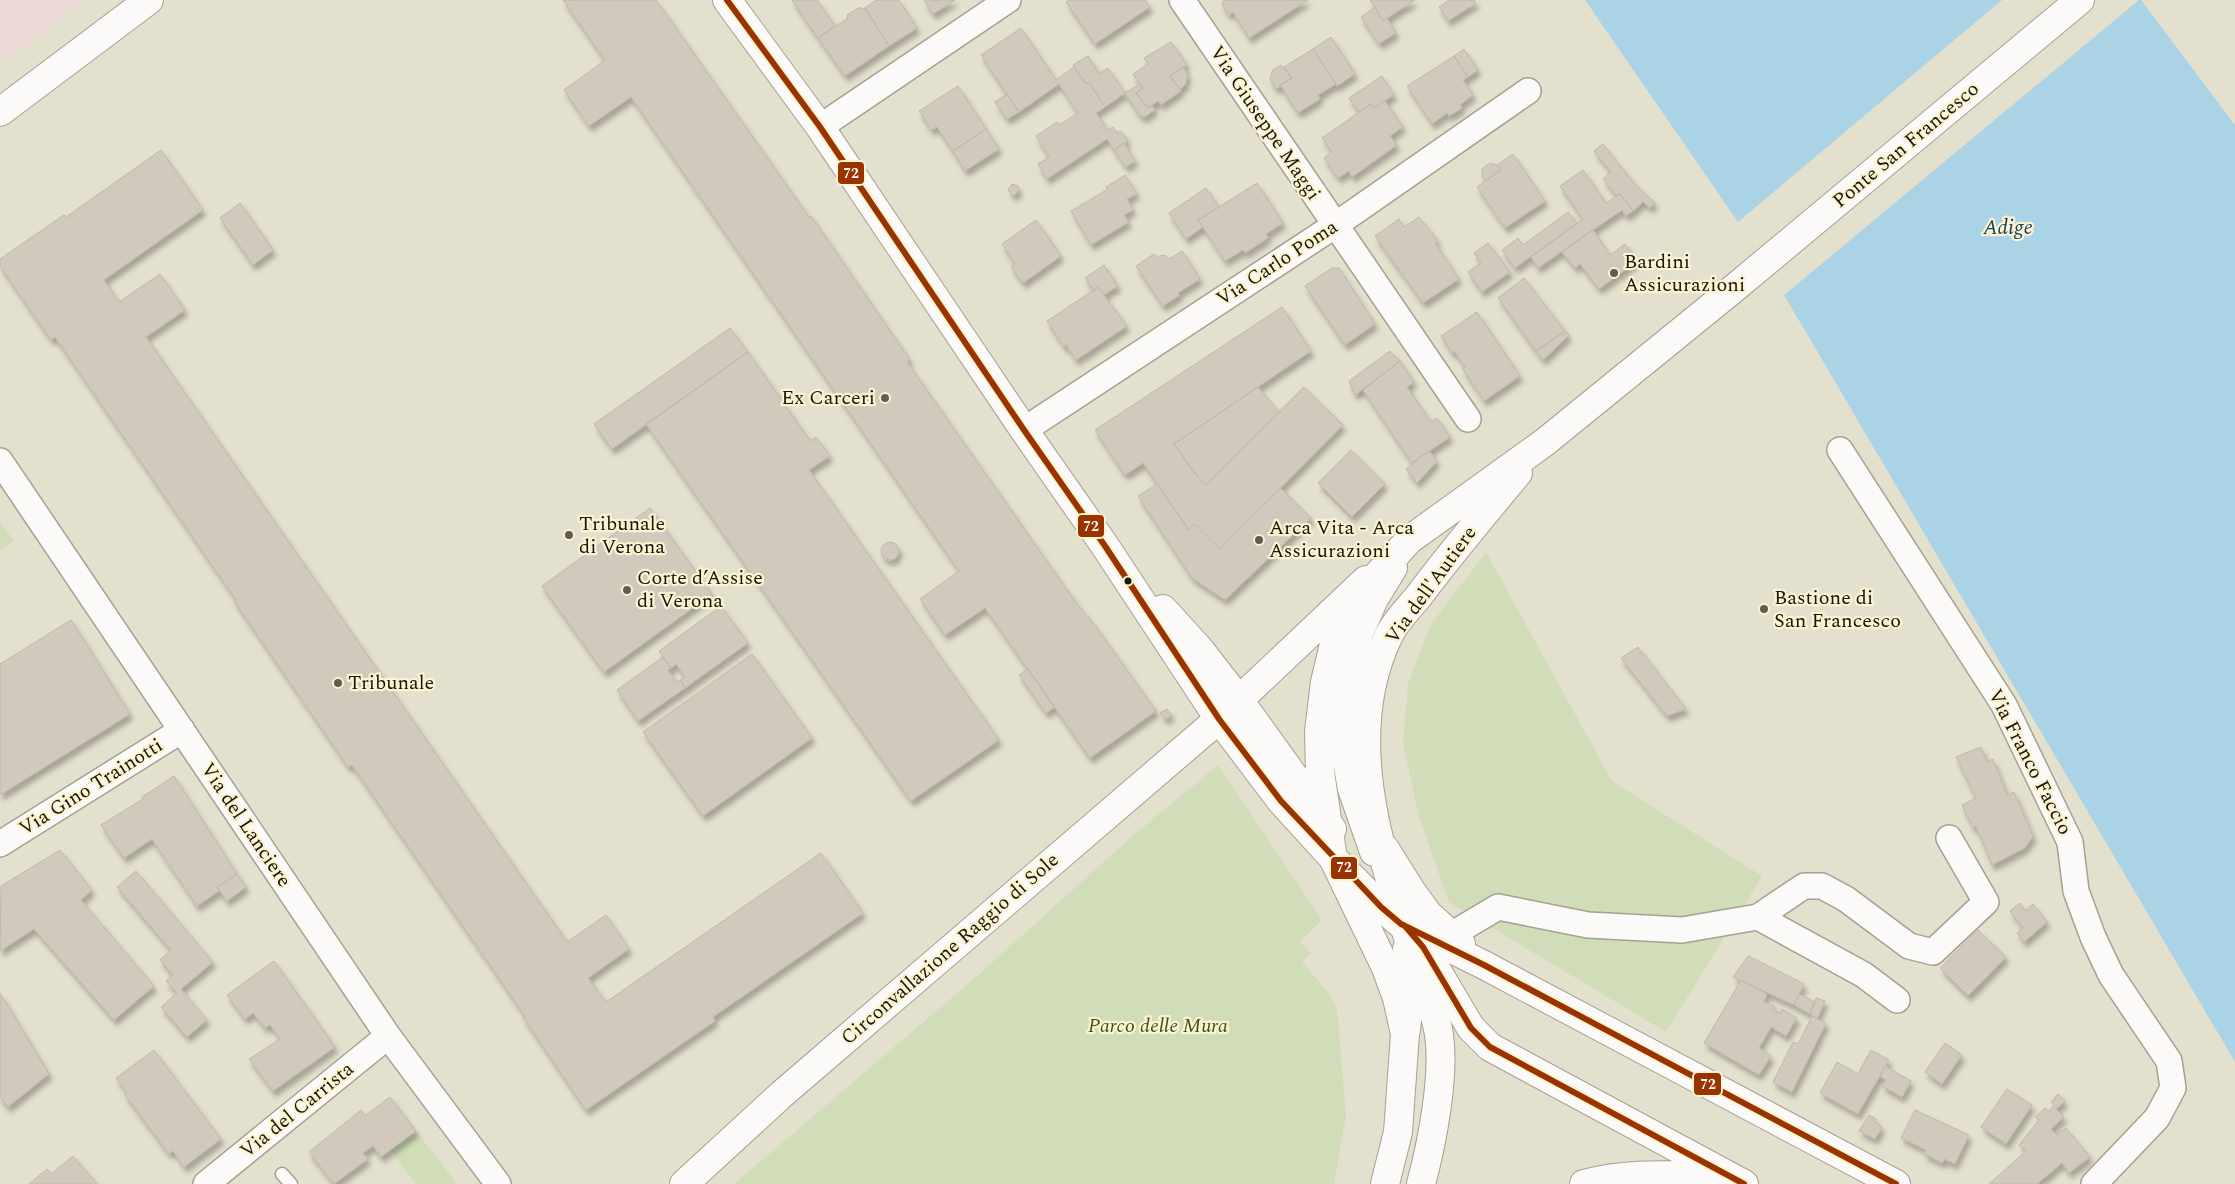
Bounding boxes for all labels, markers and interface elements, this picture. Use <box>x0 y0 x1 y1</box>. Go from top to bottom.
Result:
street label: Via Giuseppe Maggi <box>1202 40 1328 206</box>
street label: Ponte San Francesco <box>1826 75 1986 215</box>
line badge: 72 <box>837 161 865 185</box>
text: 72 <box>843 163 859 184</box>
street label: Via Carlo Poma <box>1210 212 1344 314</box>
water label: Adige <box>1982 212 2033 244</box>
place label: Bardini Assicurazioni <box>1624 247 1745 300</box>
marker: Bardini Assicurazioni <box>1608 267 1620 279</box>
place label: Ex Carceri <box>781 383 875 413</box>
marker: Ex Carceri <box>879 392 891 404</box>
place label: Tribunale di Verona <box>579 509 665 562</box>
place label: Arca Vita - Arca Assicurazioni <box>1269 513 1414 566</box>
line badge: 72 <box>1077 514 1105 538</box>
text: 72 <box>1083 516 1099 537</box>
street label: Via dell'Autiere <box>1378 520 1484 650</box>
marker: Tribunale di Verona <box>563 529 575 541</box>
marker: Arca Vita - Arca Assicurazioni <box>1253 534 1265 546</box>
place label: Corte d’Assise di Verona <box>637 563 763 616</box>
unlabelled marker <box>1123 576 1133 586</box>
place label: Bastione di San Francesco <box>1774 583 1901 636</box>
marker: Corte d’Assise di Verona <box>621 584 633 596</box>
marker: Bastione di San Francesco <box>1758 603 1770 615</box>
place label: Tribunale <box>348 668 434 698</box>
marker: Tribunale <box>332 677 344 689</box>
street label: Via Franco Faccio <box>1980 684 2080 840</box>
street label: Via Gino Trainotti <box>13 731 169 843</box>
street label: Via del Lanciere <box>193 757 299 893</box>
street label: Circonvallazione Raggio di Sole <box>834 846 1066 1052</box>
line badge: 72 <box>1330 856 1358 880</box>
text: 72 <box>1336 857 1352 878</box>
park label: Parco delle Mura <box>1088 1011 1228 1041</box>
street label: Via del Carrista <box>233 1054 361 1165</box>
line badge: 72 <box>1693 1072 1722 1096</box>
text: 72 <box>1700 1074 1716 1095</box>

